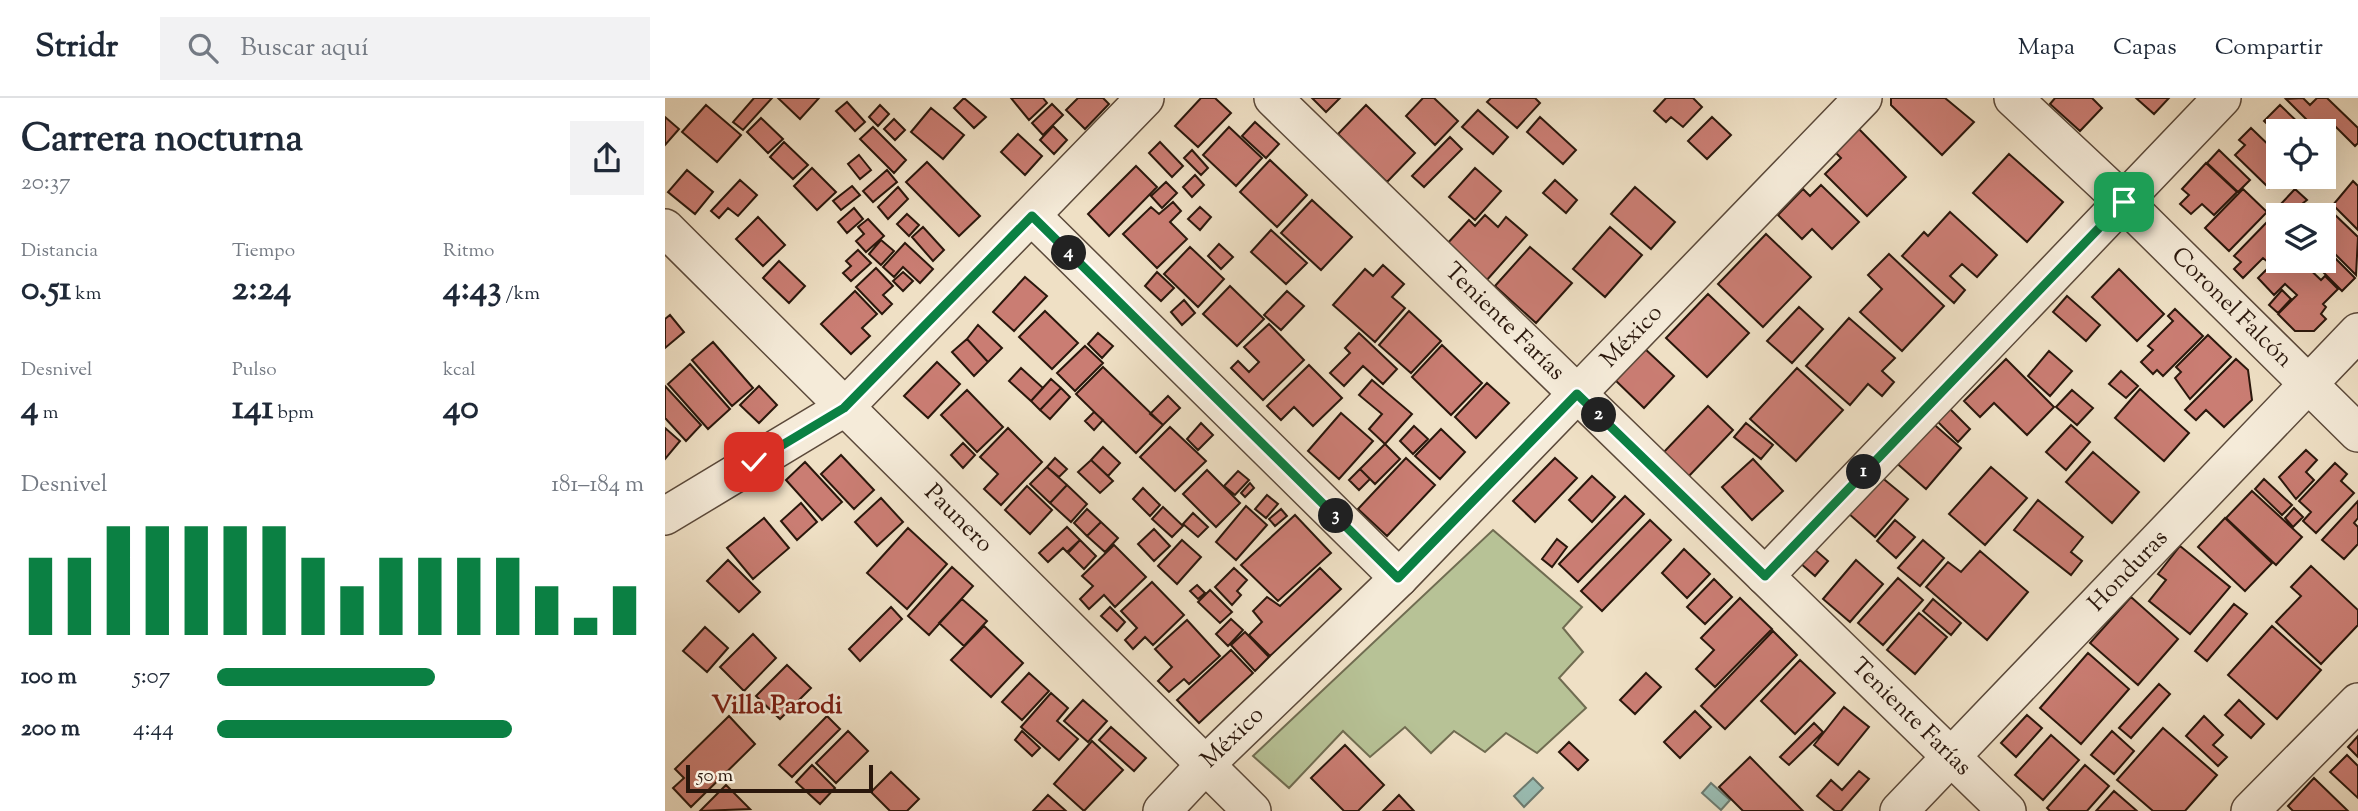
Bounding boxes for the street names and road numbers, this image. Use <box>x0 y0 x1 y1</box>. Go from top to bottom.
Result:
street label: Coronel Falcón <box>2163 240 2300 376</box>
street label: Teniente Farías <box>1436 256 1572 389</box>
street label: México <box>1593 297 1671 376</box>
street label: Paunero <box>916 477 1000 561</box>
street label: Honduras <box>2081 522 2177 620</box>
street label: Teniente Farías <box>1843 651 1979 784</box>
street label: México <box>1194 699 1272 777</box>

